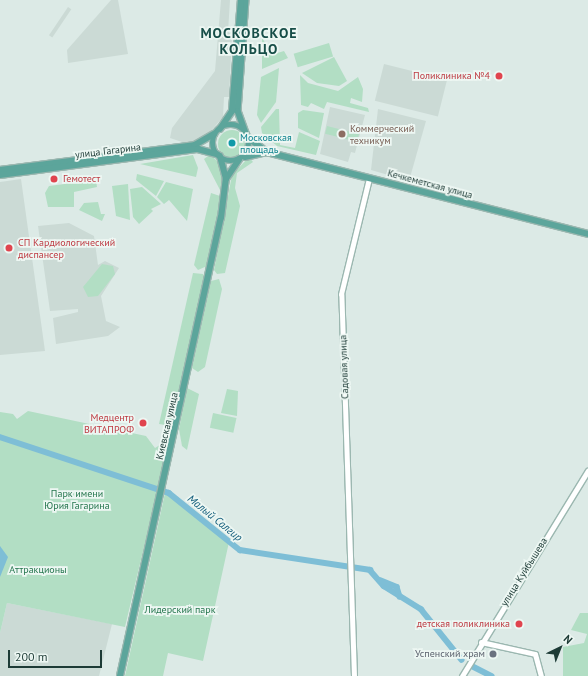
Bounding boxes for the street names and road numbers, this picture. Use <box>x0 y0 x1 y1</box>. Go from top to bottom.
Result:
street label: улица Гагарина <box>74 141 142 161</box>
street label: Кечкеметская улица <box>386 167 474 201</box>
street label: Садовая улица <box>337 335 351 399</box>
street label: Киевская улица <box>153 391 181 461</box>
street label: улица Куйбышева <box>498 535 550 609</box>

